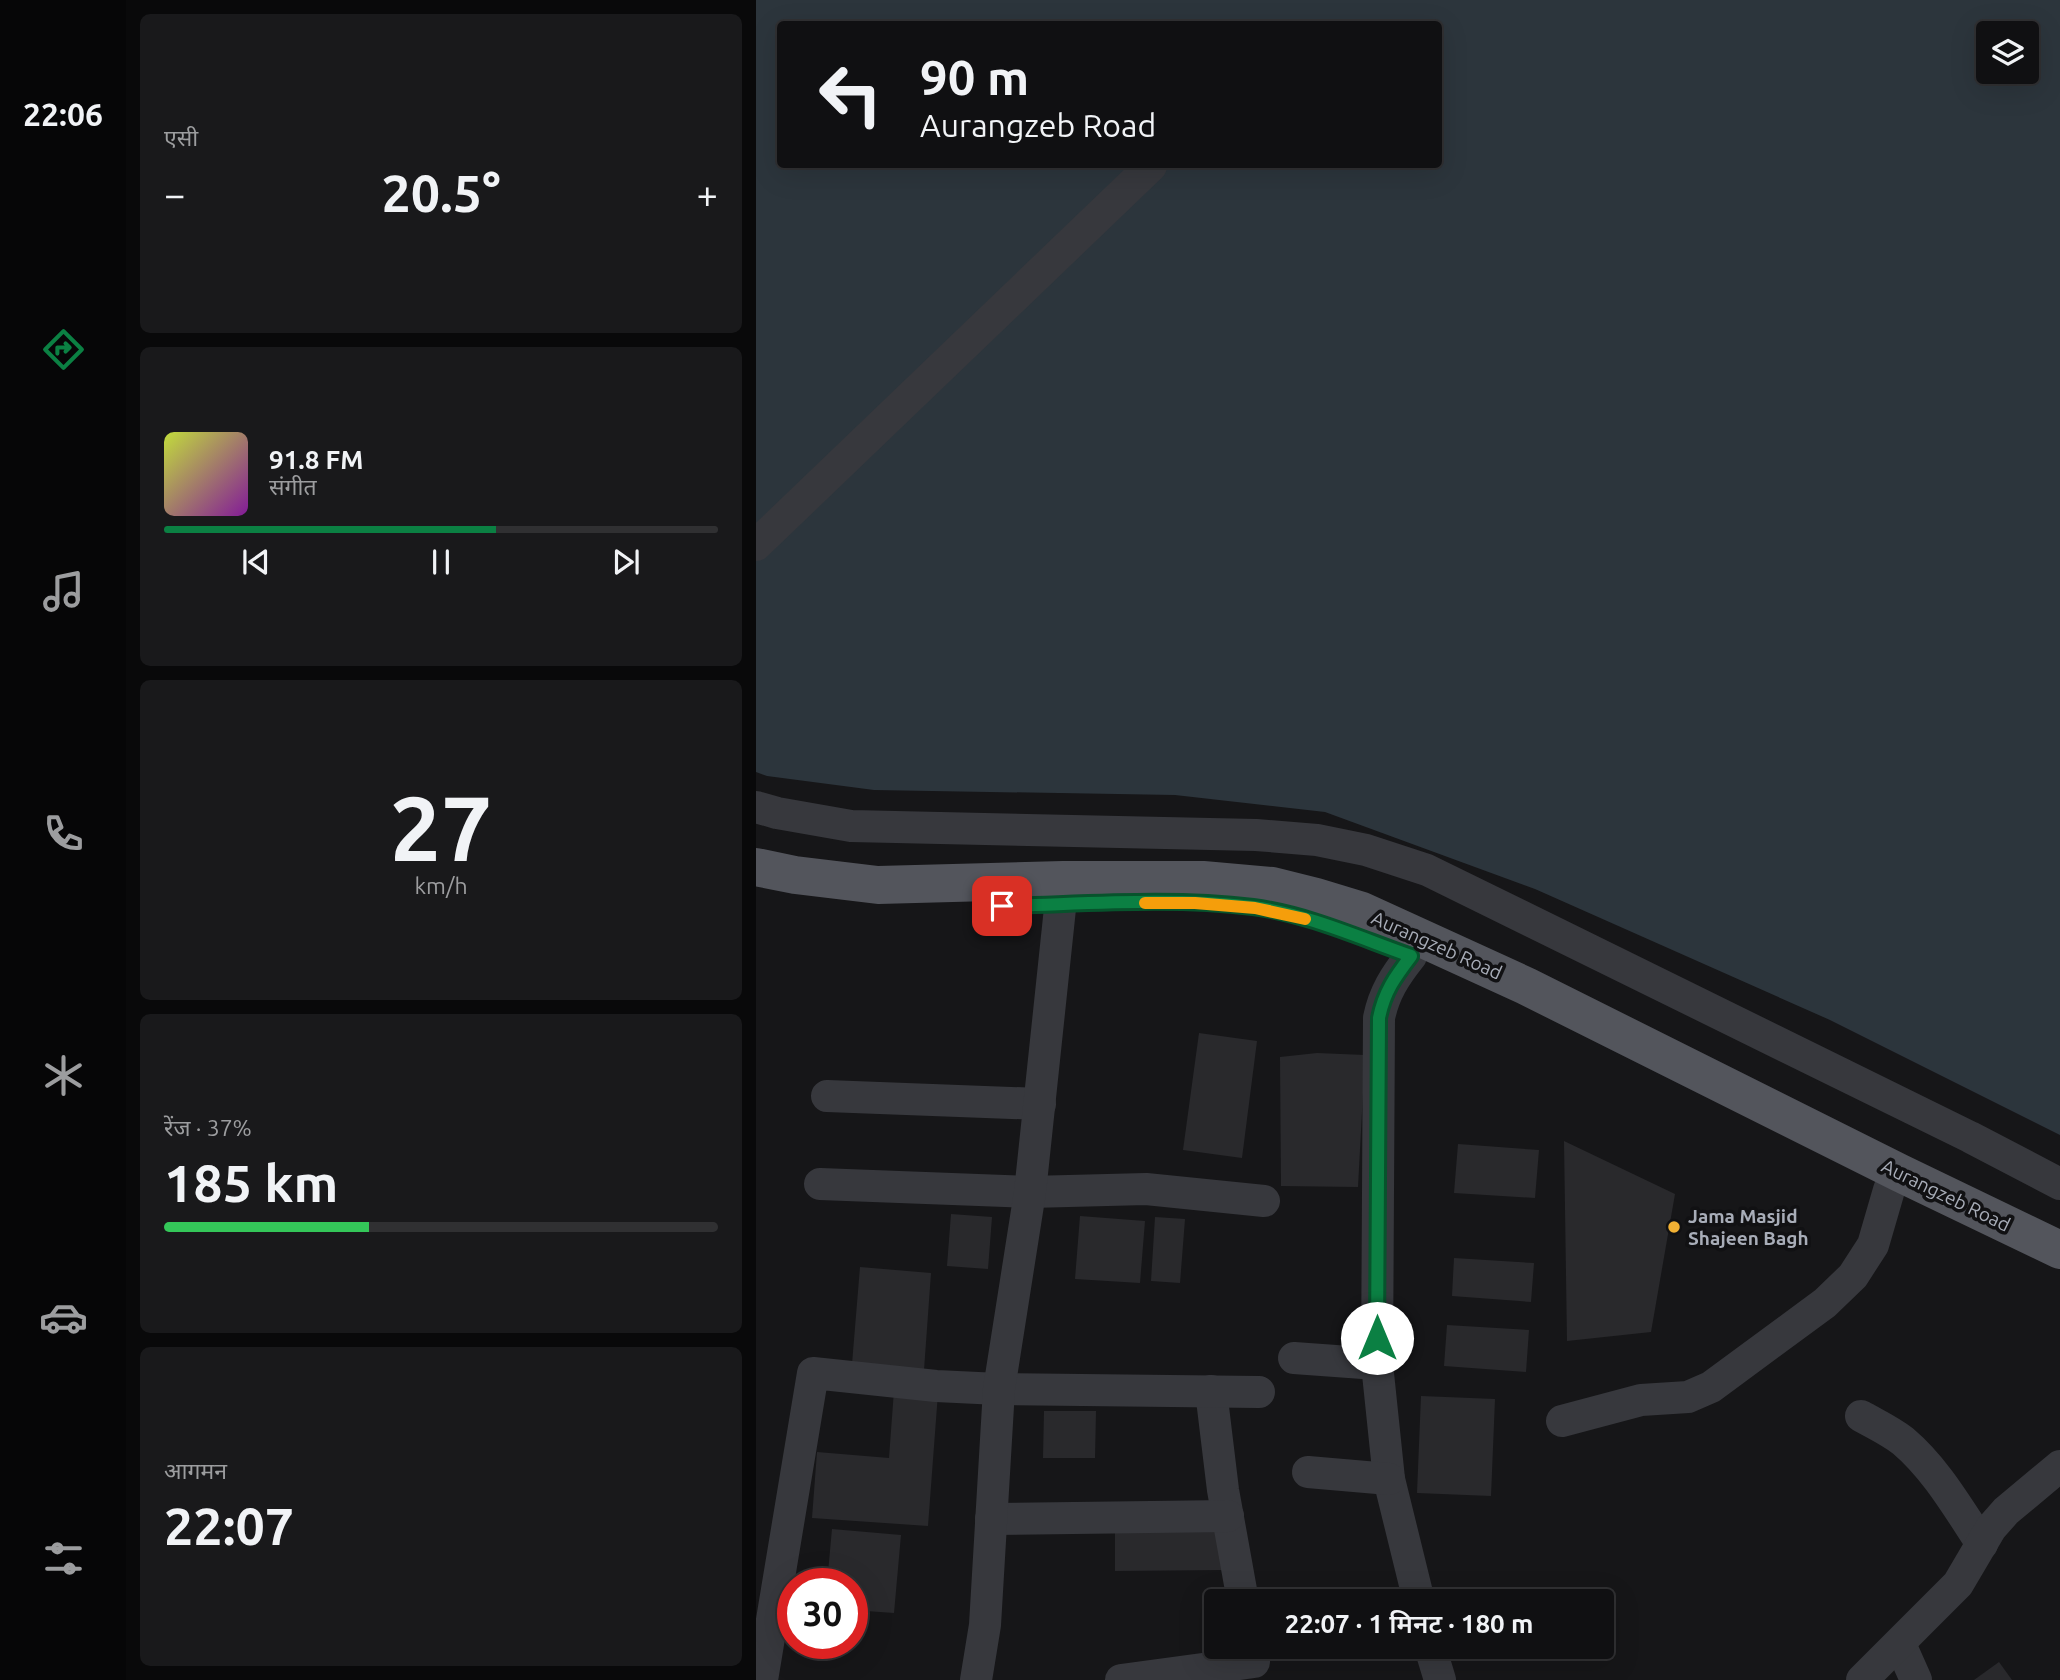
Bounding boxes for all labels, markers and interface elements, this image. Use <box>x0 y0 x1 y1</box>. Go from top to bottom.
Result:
map controls <box>1976 21 2039 84</box>
button: layers <box>1976 21 2039 84</box>
icon: left <box>805 49 896 140</box>
text: 90 m <box>920 49 1029 104</box>
text: 22:06 <box>23 96 103 132</box>
text: Aurangzeb Road <box>920 107 1156 143</box>
text: एसी <box>164 125 198 150</box>
text: 20.5° <box>381 164 501 222</box>
text: − <box>164 173 185 215</box>
text: + <box>697 173 718 215</box>
icon: directions <box>39 325 88 374</box>
text: 91.8 FM <box>269 445 363 474</box>
text: संगीत <box>269 474 317 499</box>
icon: previous <box>237 543 275 581</box>
icon: pause <box>422 543 460 581</box>
icon: next <box>607 543 645 581</box>
icon: music <box>39 567 88 616</box>
text: 27 <box>390 776 492 878</box>
icon: phone <box>39 809 88 858</box>
text: km/h <box>414 873 468 898</box>
pin <box>972 876 1032 936</box>
icon: arrive <box>983 887 1021 925</box>
street label: Aurangzeb Road <box>1368 906 1506 984</box>
icon: climate <box>39 1051 88 1100</box>
text: रेंज · 37% <box>164 1115 252 1140</box>
text: 185 km <box>164 1154 338 1212</box>
street label: Aurangzeb Road <box>1878 1154 2014 1236</box>
place label: Jama Masjid Shajeen Bagh <box>1688 1205 1809 1249</box>
marker: Jama Masjid Shajeen Bagh <box>1666 1219 1682 1235</box>
icon: car <box>39 1293 88 1342</box>
position arrow <box>1340 1301 1414 1375</box>
text: आगमन <box>164 1458 227 1483</box>
text: 22:07 <box>164 1497 294 1555</box>
icon: filters <box>39 1534 88 1583</box>
speed limit sign: 30 <box>777 1568 868 1659</box>
text: 22:07 · 1 मिनट · 180 m <box>1285 1609 1533 1638</box>

